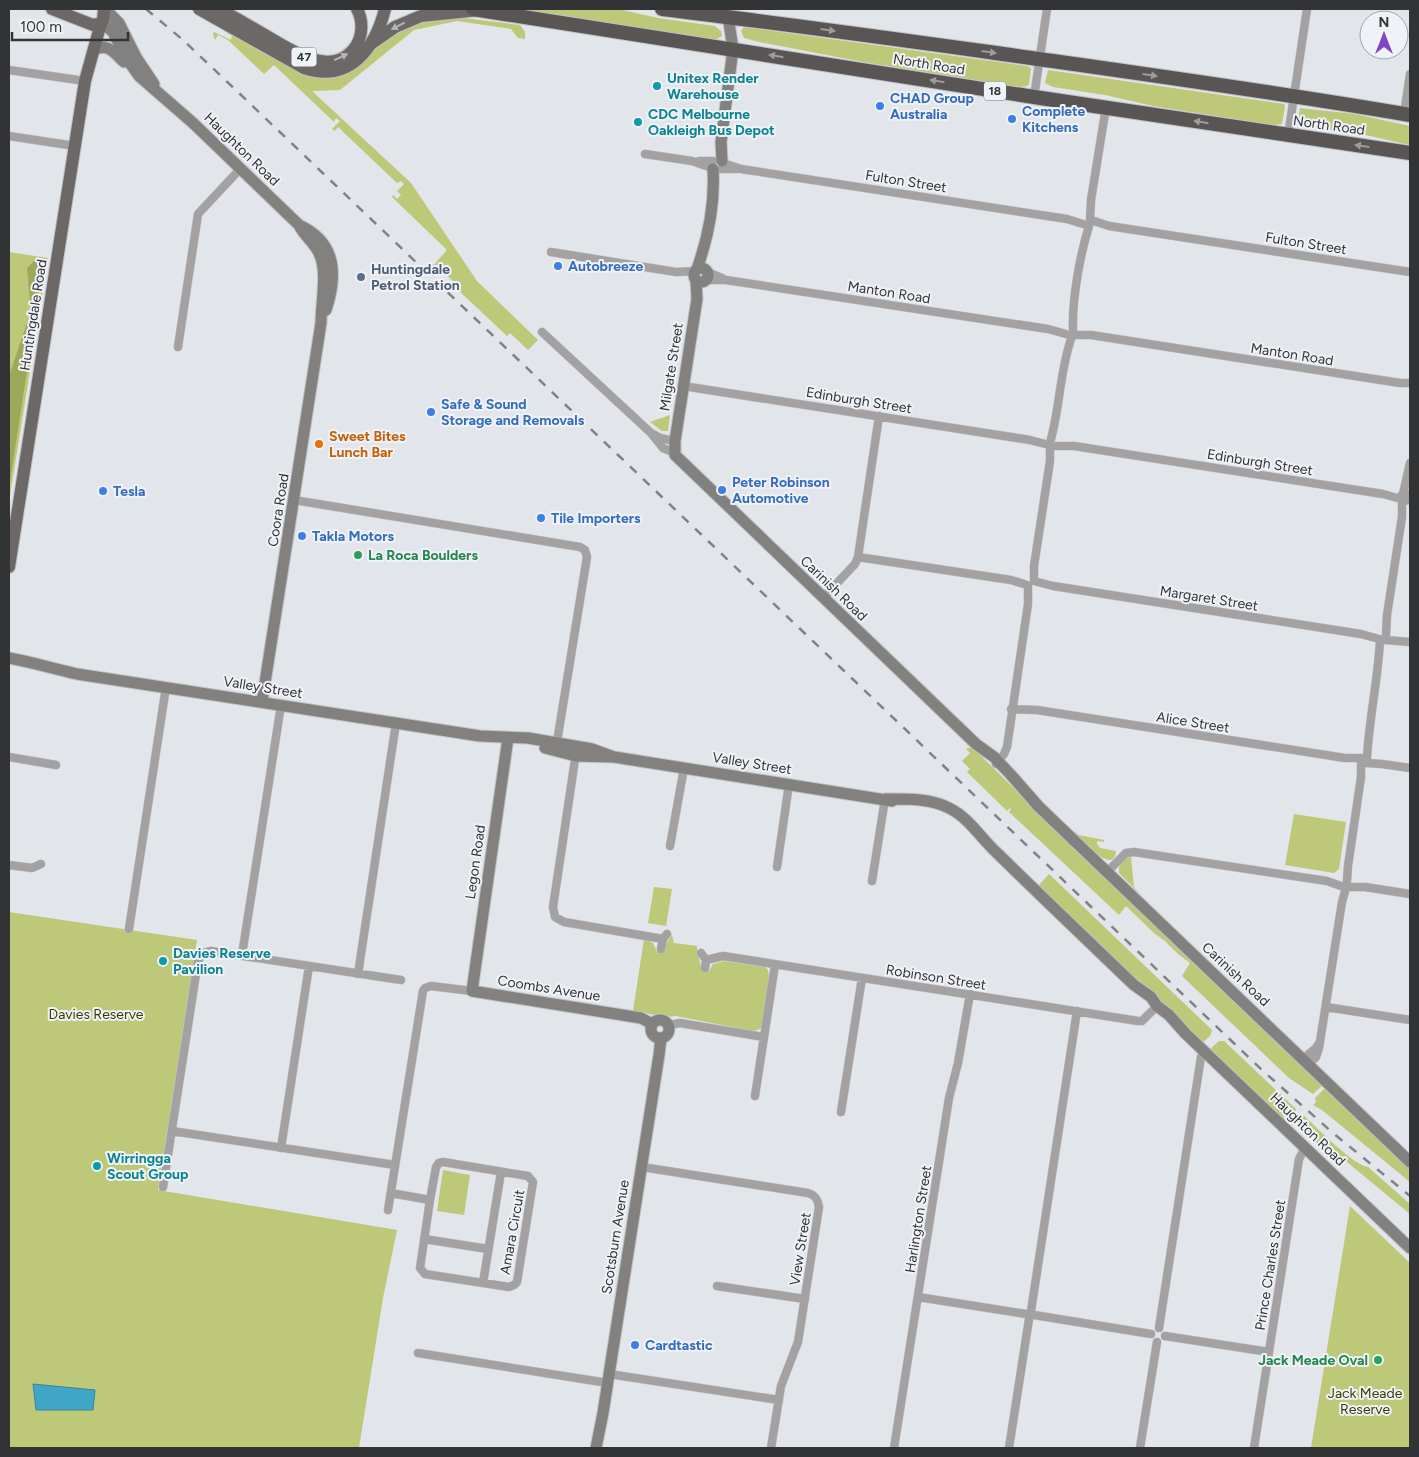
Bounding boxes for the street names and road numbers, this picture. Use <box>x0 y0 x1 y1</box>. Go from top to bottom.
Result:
road number: 47 <box>292 48 316 66</box>
street label: North Road <box>892 50 966 79</box>
road number: 18 <box>984 82 1006 100</box>
street label: Haughton Road <box>200 109 283 190</box>
street label: North Road <box>1292 112 1366 139</box>
street label: Fulton Street <box>864 167 948 196</box>
street label: Fulton Street <box>1264 229 1348 258</box>
street label: Huntingdale Road <box>16 258 51 372</box>
street label: Manton Road <box>846 278 932 307</box>
street label: Milgate Street <box>656 322 687 412</box>
street label: Manton Road <box>1249 340 1335 369</box>
street label: Edinburgh Street <box>805 384 913 417</box>
street label: Edinburgh Street <box>1206 446 1314 479</box>
street label: Coora Road <box>264 472 293 548</box>
street label: Carinish Road <box>797 552 871 624</box>
street label: Margaret Street <box>1159 582 1259 615</box>
street label: Valley Street <box>222 673 304 702</box>
street label: Alice Street <box>1155 708 1231 737</box>
street label: Valley Street <box>711 749 793 778</box>
street label: Legon Road <box>462 824 489 900</box>
street label: Carinish Road <box>1198 939 1273 1010</box>
street label: Robinson Street <box>885 961 987 994</box>
street label: Coombs Avenue <box>496 972 602 1005</box>
street label: Haughton Road <box>1266 1089 1349 1170</box>
street label: Harlington Street <box>902 1164 935 1274</box>
street label: Scotsburn Avenue <box>598 1178 633 1295</box>
street label: Amara Circuit <box>497 1188 528 1276</box>
street label: Prince Charles Street <box>1252 1198 1289 1332</box>
street label: View Street <box>786 1211 815 1287</box>

